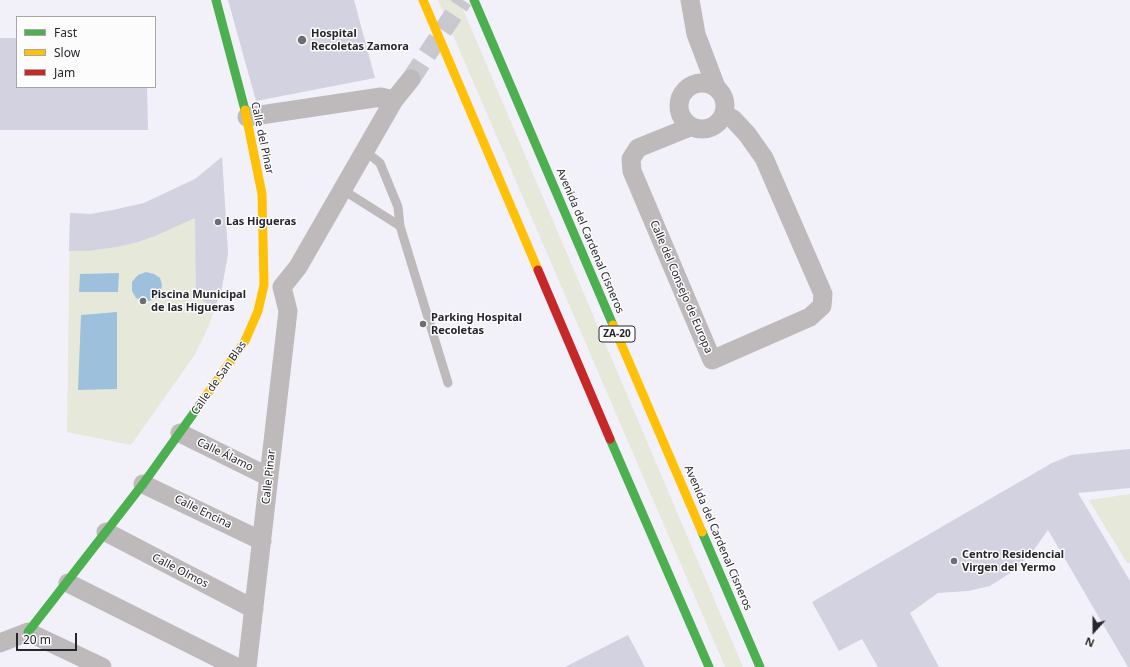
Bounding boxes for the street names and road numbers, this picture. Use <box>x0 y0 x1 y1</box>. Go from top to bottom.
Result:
street label: Calle del Pinar <box>248 101 276 175</box>
street label: Avenida del Cardenal Cisneros <box>553 166 627 316</box>
street label: Calle del Consejo de Europa <box>647 218 715 356</box>
road number: ZA-20 <box>599 326 635 342</box>
street label: Calle de San Blas <box>189 339 249 417</box>
street label: Calle Álamo <box>195 436 255 474</box>
street label: Calle Pinar <box>260 449 278 505</box>
street label: Avenida del Cardenal Cisneros <box>681 463 755 613</box>
street label: Calle Encina <box>172 493 234 531</box>
street label: Calle Olmos <box>150 551 210 591</box>

